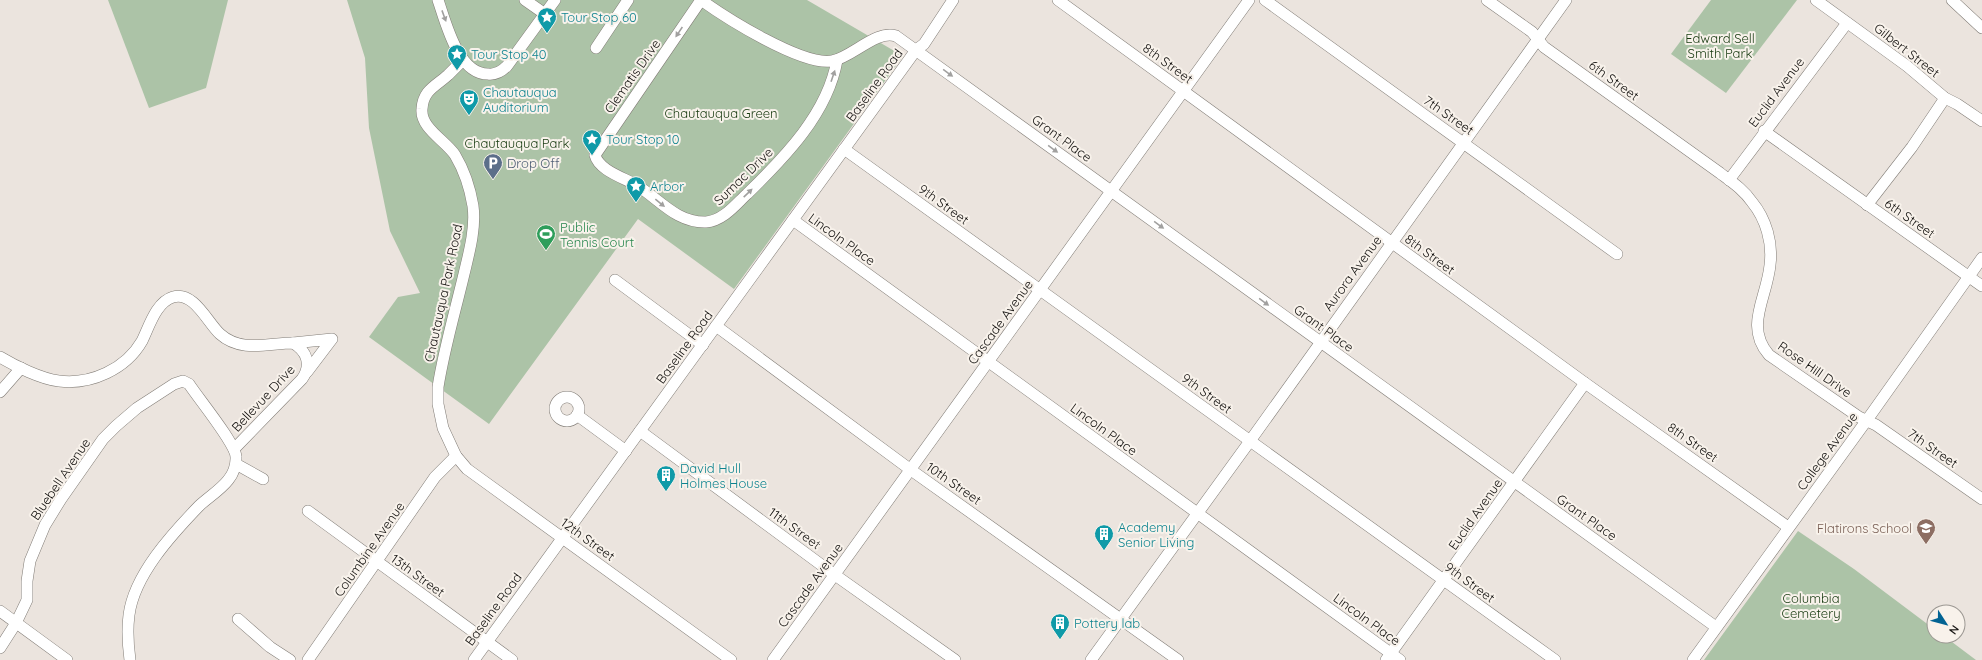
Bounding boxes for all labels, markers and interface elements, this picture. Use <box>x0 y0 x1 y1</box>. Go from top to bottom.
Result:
place icon: Tour Stop 60 <box>536 6 558 34</box>
place label: Tour Stop 60 <box>561 9 637 25</box>
one-way arrow <box>441 11 447 23</box>
street label: Gilbert Street <box>1871 20 1943 80</box>
one-way arrow <box>675 27 683 37</box>
park label: Edward Sell Smith Park <box>1685 30 1755 61</box>
street label: Clematis Drive <box>601 36 663 116</box>
street label: 8th Street <box>1140 40 1196 86</box>
place icon: Tour Stop 40 <box>446 43 468 71</box>
street label: Baseline Road <box>842 45 906 125</box>
place label: Tour Stop 40 <box>471 46 547 62</box>
street label: Euclid Avenue <box>1745 54 1807 130</box>
street label: 6th Street <box>1586 57 1642 103</box>
one-way arrow <box>942 69 953 77</box>
one-way arrow <box>830 70 836 82</box>
place label: Chautauqua Auditorium <box>483 84 557 115</box>
theatre icon: Chautauqua Auditorium <box>458 88 480 116</box>
street label: 7th Street <box>1421 92 1477 138</box>
park label: Chautauqua Green <box>664 105 778 121</box>
street label: Grant Place <box>1029 111 1095 165</box>
place icon: Tour Stop 10 <box>581 128 603 156</box>
place label: Tour Stop 10 <box>606 131 680 147</box>
park label: Chautauqua Park <box>465 135 569 151</box>
street label: Sumac Drive <box>710 144 776 208</box>
one-way arrow <box>1048 145 1059 153</box>
parking icon: Drop Off <box>482 152 504 180</box>
place label: Drop Off <box>507 155 560 171</box>
place icon: Arbor <box>625 175 647 203</box>
place label: Arbor <box>650 178 684 194</box>
street label: 9th Street <box>916 180 972 228</box>
one-way arrow <box>743 188 753 197</box>
street label: 6th Street <box>1882 195 1938 241</box>
one-way arrow <box>655 199 666 208</box>
street label: Lincoln Place <box>806 209 878 269</box>
place label: Public Tennis Court <box>560 219 634 250</box>
one-way arrow <box>1153 221 1164 229</box>
street label: Chautauqua Park Road <box>421 223 465 363</box>
sports icon: Public Tennis Court <box>535 223 557 251</box>
street label: 8th Street <box>1402 231 1458 277</box>
street label: Aurora Avenue <box>1319 232 1385 314</box>
street label: Cascade Avenue <box>964 277 1036 367</box>
one-way arrow <box>1258 298 1269 306</box>
street label: Grant Place <box>1291 301 1357 355</box>
street label: Baseline Road <box>652 307 716 387</box>
street label: Rose Hill Drive <box>1775 338 1855 400</box>
street label: Bellevue Drive <box>228 361 298 435</box>
street label: 9th Street <box>1179 369 1235 417</box>
street label: Lincoln Place <box>1068 399 1140 459</box>
street label: College Avenue <box>1793 409 1861 493</box>
street label: 8th Street <box>1665 419 1721 465</box>
street label: 7th Street <box>1905 425 1961 471</box>
street label: Bluebell Avenue <box>27 435 93 523</box>
street label: 10th Street <box>923 458 985 508</box>
place label: David Hull Holmes House <box>680 460 767 491</box>
building icon: David Hull Holmes House <box>655 464 677 492</box>
street label: Euclid Avenue <box>1445 475 1505 553</box>
street label: Grant Place <box>1554 490 1620 544</box>
street label: Columbine Avenue <box>330 499 408 599</box>
street label: 11th Street <box>766 504 824 552</box>
street label: 12th Street <box>558 514 618 564</box>
school or university icon: Flatirons School <box>1915 517 1937 545</box>
place label: Academy Senior Living <box>1118 519 1194 550</box>
place label: Flatirons School <box>1817 520 1912 536</box>
building icon: Academy Senior Living <box>1093 523 1115 551</box>
street label: Cascade Avenue <box>774 540 846 630</box>
street label: 13th Street <box>388 550 448 600</box>
street label: 9th Street <box>1442 558 1498 606</box>
street label: Baseline Road <box>461 569 525 649</box>
street label: Lincoln Place <box>1331 589 1403 649</box>
park label: Columbia Cemetery <box>1781 590 1841 621</box>
north arrow <box>1926 604 1966 644</box>
building icon: Pottery lab <box>1049 612 1071 640</box>
place label: Pottery lab <box>1074 615 1140 631</box>
text: N <box>1946 622 1962 637</box>

